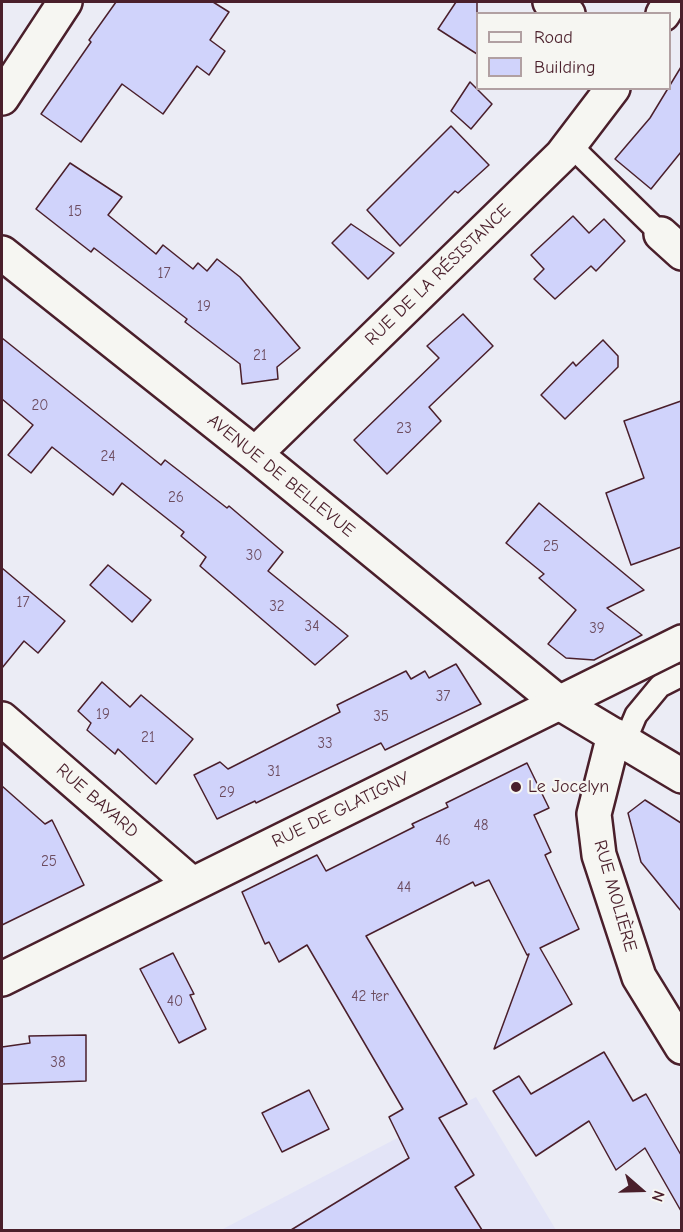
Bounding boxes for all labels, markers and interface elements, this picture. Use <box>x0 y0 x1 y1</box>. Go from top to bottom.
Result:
legend <box>476 12 671 90</box>
text: Road <box>534 27 573 48</box>
text: Building <box>534 57 596 78</box>
street label: RUE DE LA RÉSISTANCE <box>361 200 515 350</box>
house number: 15 <box>68 203 82 221</box>
house number: 17 <box>157 265 171 283</box>
house number: 19 <box>197 298 211 316</box>
house number: 21 <box>253 347 267 365</box>
house number: 20 <box>32 397 48 415</box>
street label: AVENUE DE BELLEVUE <box>203 410 359 542</box>
house number: 23 <box>396 420 412 438</box>
house number: 24 <box>100 448 116 466</box>
house number: 26 <box>168 489 184 507</box>
house number: 25 <box>543 538 559 556</box>
house number: 30 <box>246 547 262 565</box>
house number: 17 <box>16 594 30 612</box>
house number: 32 <box>269 598 285 616</box>
house number: 34 <box>305 618 319 636</box>
house number: 39 <box>589 620 605 638</box>
house number: 37 <box>436 688 450 706</box>
house number: 19 <box>96 706 110 724</box>
house number: 35 <box>373 708 389 726</box>
house number: 21 <box>141 729 155 747</box>
house number: 33 <box>317 735 333 753</box>
street label: RUE BAYARD <box>51 759 143 843</box>
house number: 31 <box>267 763 281 781</box>
street label: RUE DE GLATIGNY <box>269 767 413 853</box>
place label: Le Jocelyn <box>528 776 609 798</box>
marker: Le Jocelyn <box>509 780 523 794</box>
house number: 29 <box>219 784 235 802</box>
house number: 48 <box>474 817 488 835</box>
house number: 46 <box>435 832 451 850</box>
street label: RUE MOLIÈRE <box>589 838 641 954</box>
house number: 25 <box>41 853 57 871</box>
house number: 44 <box>397 879 411 897</box>
house number: 42 ter <box>351 988 389 1006</box>
house number: 40 <box>167 993 183 1011</box>
house number: 38 <box>50 1054 66 1072</box>
north arrow <box>611 1160 671 1220</box>
text: N <box>648 1188 668 1204</box>

